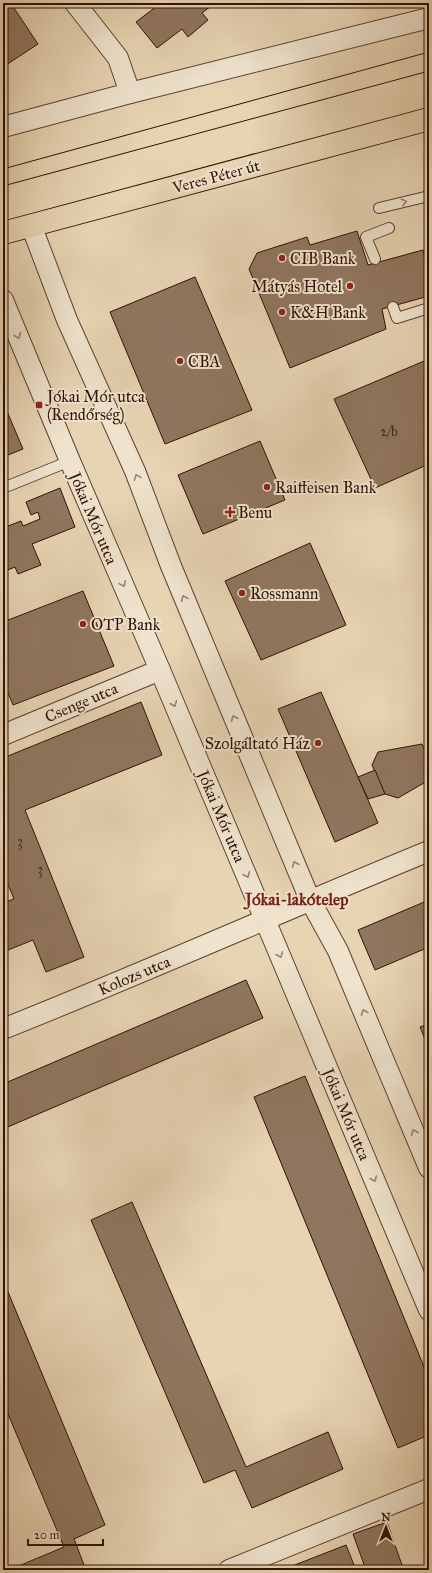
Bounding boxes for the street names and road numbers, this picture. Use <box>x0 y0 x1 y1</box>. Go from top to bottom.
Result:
street label: Veres Péter út <box>169 156 262 198</box>
street label: Jókai Mór utca <box>64 468 121 568</box>
street label: Csenge utca <box>42 679 121 727</box>
street label: Jókai Mór utca <box>192 766 249 866</box>
street label: Kolozs utca <box>95 952 173 999</box>
street label: Jókai Mór utca <box>317 1064 374 1164</box>

